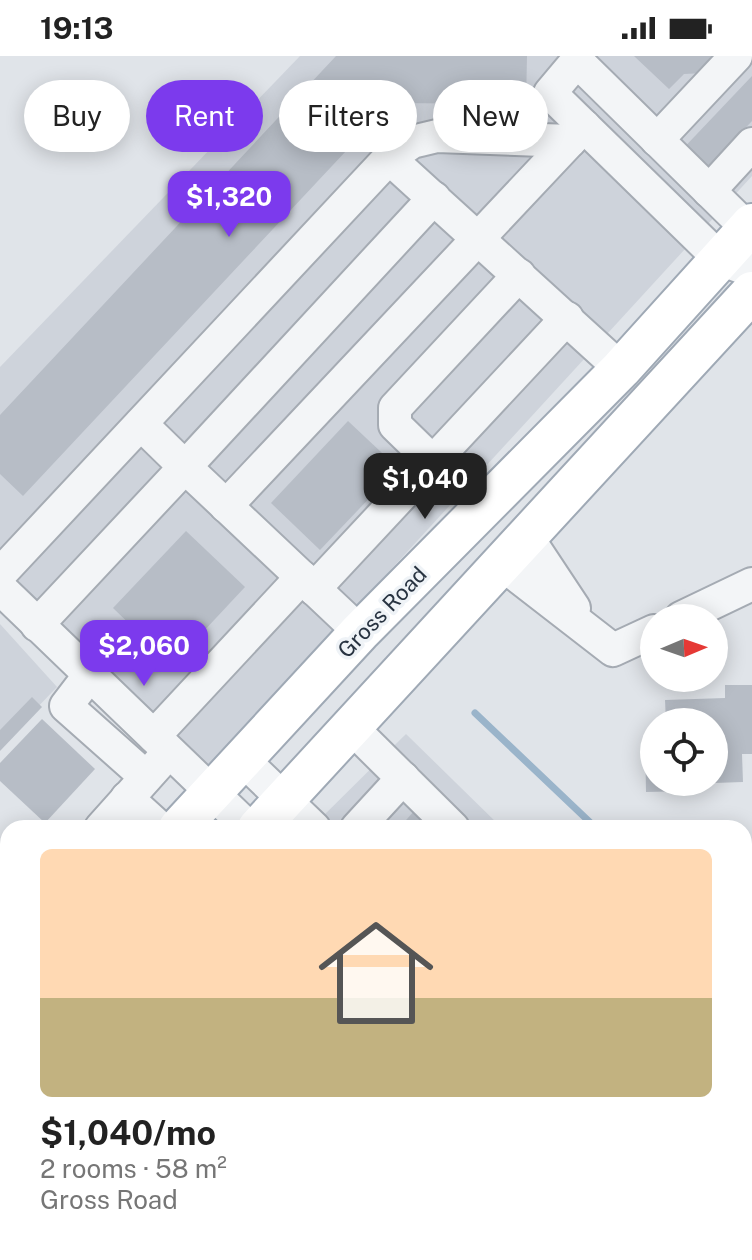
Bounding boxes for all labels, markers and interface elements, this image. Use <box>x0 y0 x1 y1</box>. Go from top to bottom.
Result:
text: 19:13 <box>40 10 114 46</box>
chip: Buy <box>24 80 130 152</box>
chip: Rent <box>146 80 263 152</box>
chip: Filters <box>279 80 417 152</box>
chip: New <box>433 80 548 152</box>
pin: $1,320 <box>164 171 294 239</box>
text: $1,320 <box>186 181 272 212</box>
pin: $1,040 <box>360 453 490 521</box>
text: $1,040 <box>382 463 468 494</box>
street label: Gross Road <box>332 561 432 663</box>
north arrow <box>640 604 728 692</box>
map controls <box>640 604 728 796</box>
pin: $2,060 <box>79 620 209 688</box>
text: $2,060 <box>98 630 190 661</box>
button: locate <box>640 708 728 796</box>
icon: home <box>304 901 448 1045</box>
text: $1,040/mo <box>40 1113 216 1153</box>
text: 2 rooms · 58 m² <box>40 1153 227 1184</box>
text: Gross Road <box>40 1184 178 1215</box>

